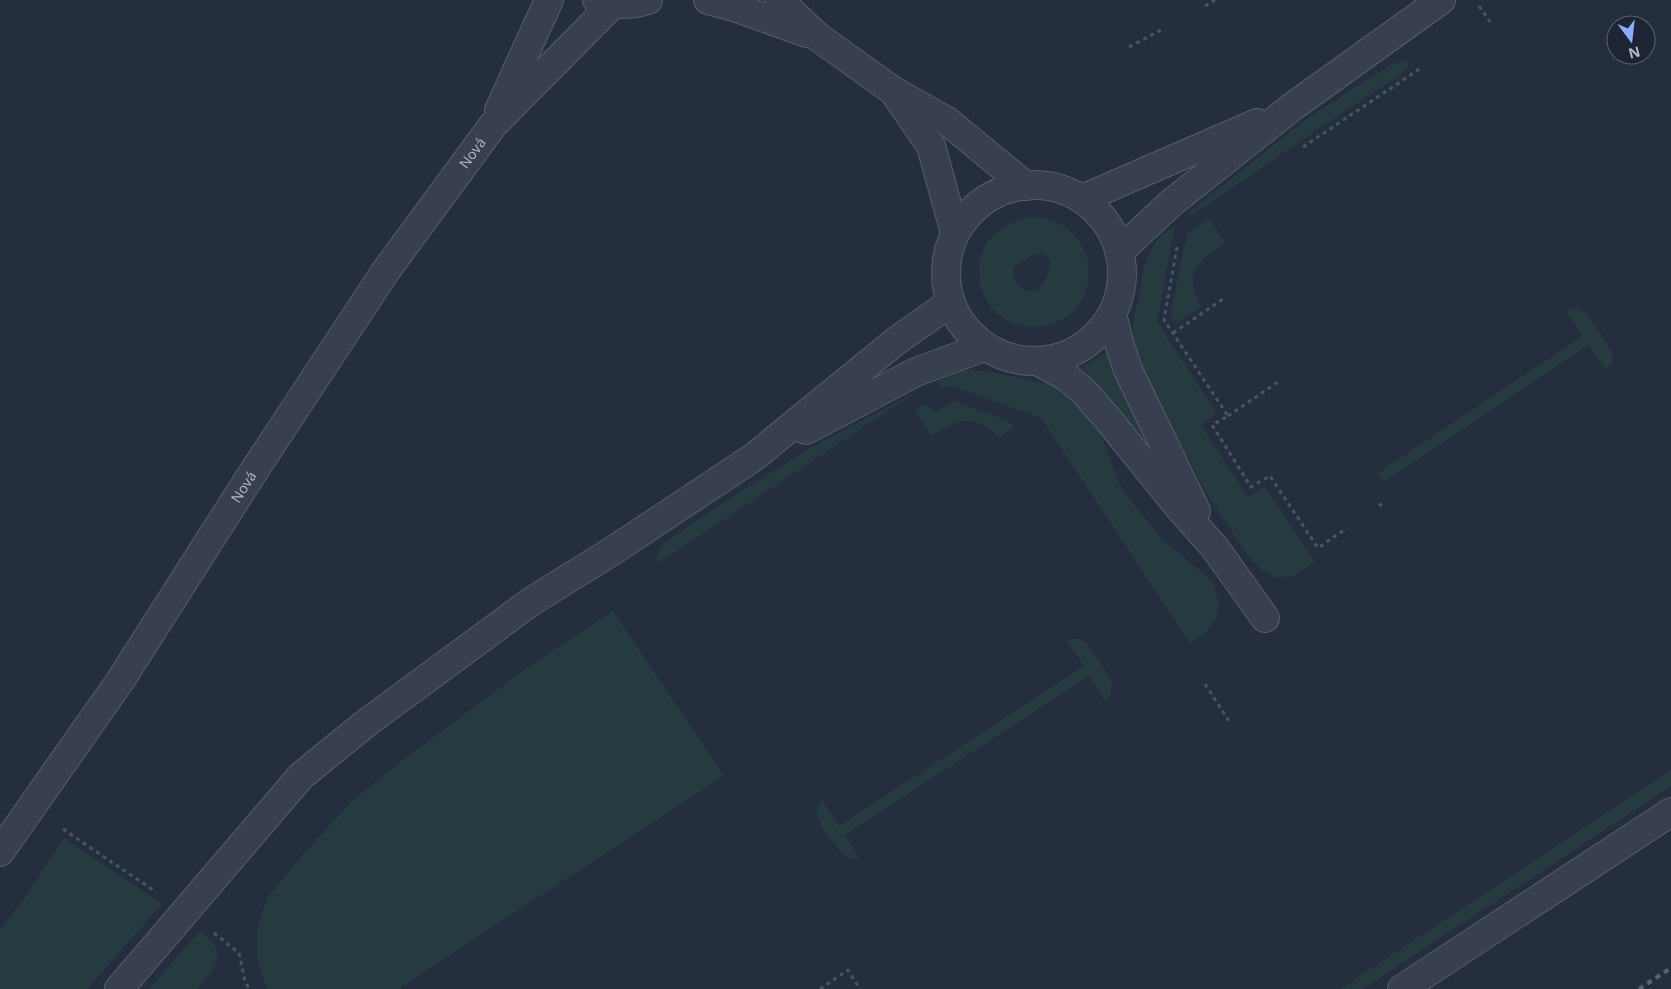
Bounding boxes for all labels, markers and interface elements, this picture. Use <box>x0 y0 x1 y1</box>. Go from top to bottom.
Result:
north arrow <box>1606 15 1656 65</box>
text: N <box>1627 42 1642 64</box>
street label: Nová <box>454 133 490 172</box>
street label: Nová <box>226 467 260 506</box>

